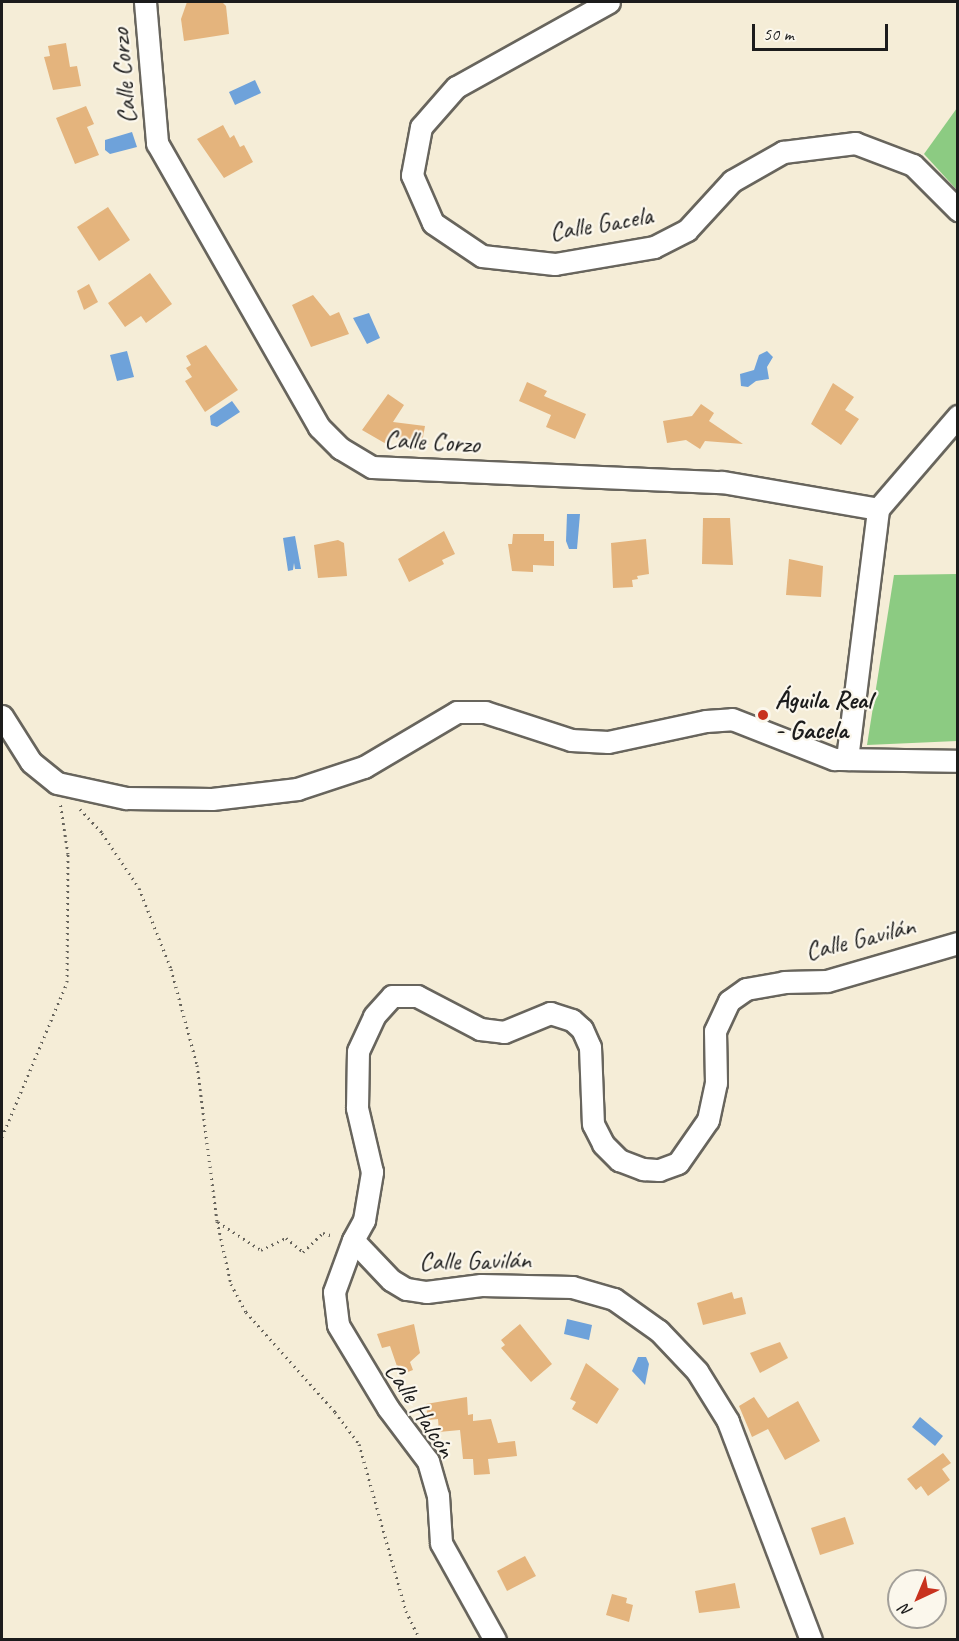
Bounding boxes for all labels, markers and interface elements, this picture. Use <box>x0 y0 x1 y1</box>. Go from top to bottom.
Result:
scale bar <box>755 12 892 50</box>
text: 50 m <box>763 23 794 45</box>
street label: Calle Corzo <box>104 27 144 125</box>
street label: Calle Gacela <box>547 200 655 248</box>
street label: Calle Corzo <box>384 424 480 460</box>
place label: Águila Real - Gacela <box>775 684 872 746</box>
marker: Águila Real - Gacela <box>756 708 770 722</box>
street label: Calle Gavilán <box>802 910 918 968</box>
street label: Calle Gavilán <box>419 1244 531 1278</box>
street label: Calle Halcón <box>378 1356 462 1464</box>
north arrow <box>887 1569 947 1629</box>
text: N <box>895 1600 916 1621</box>

